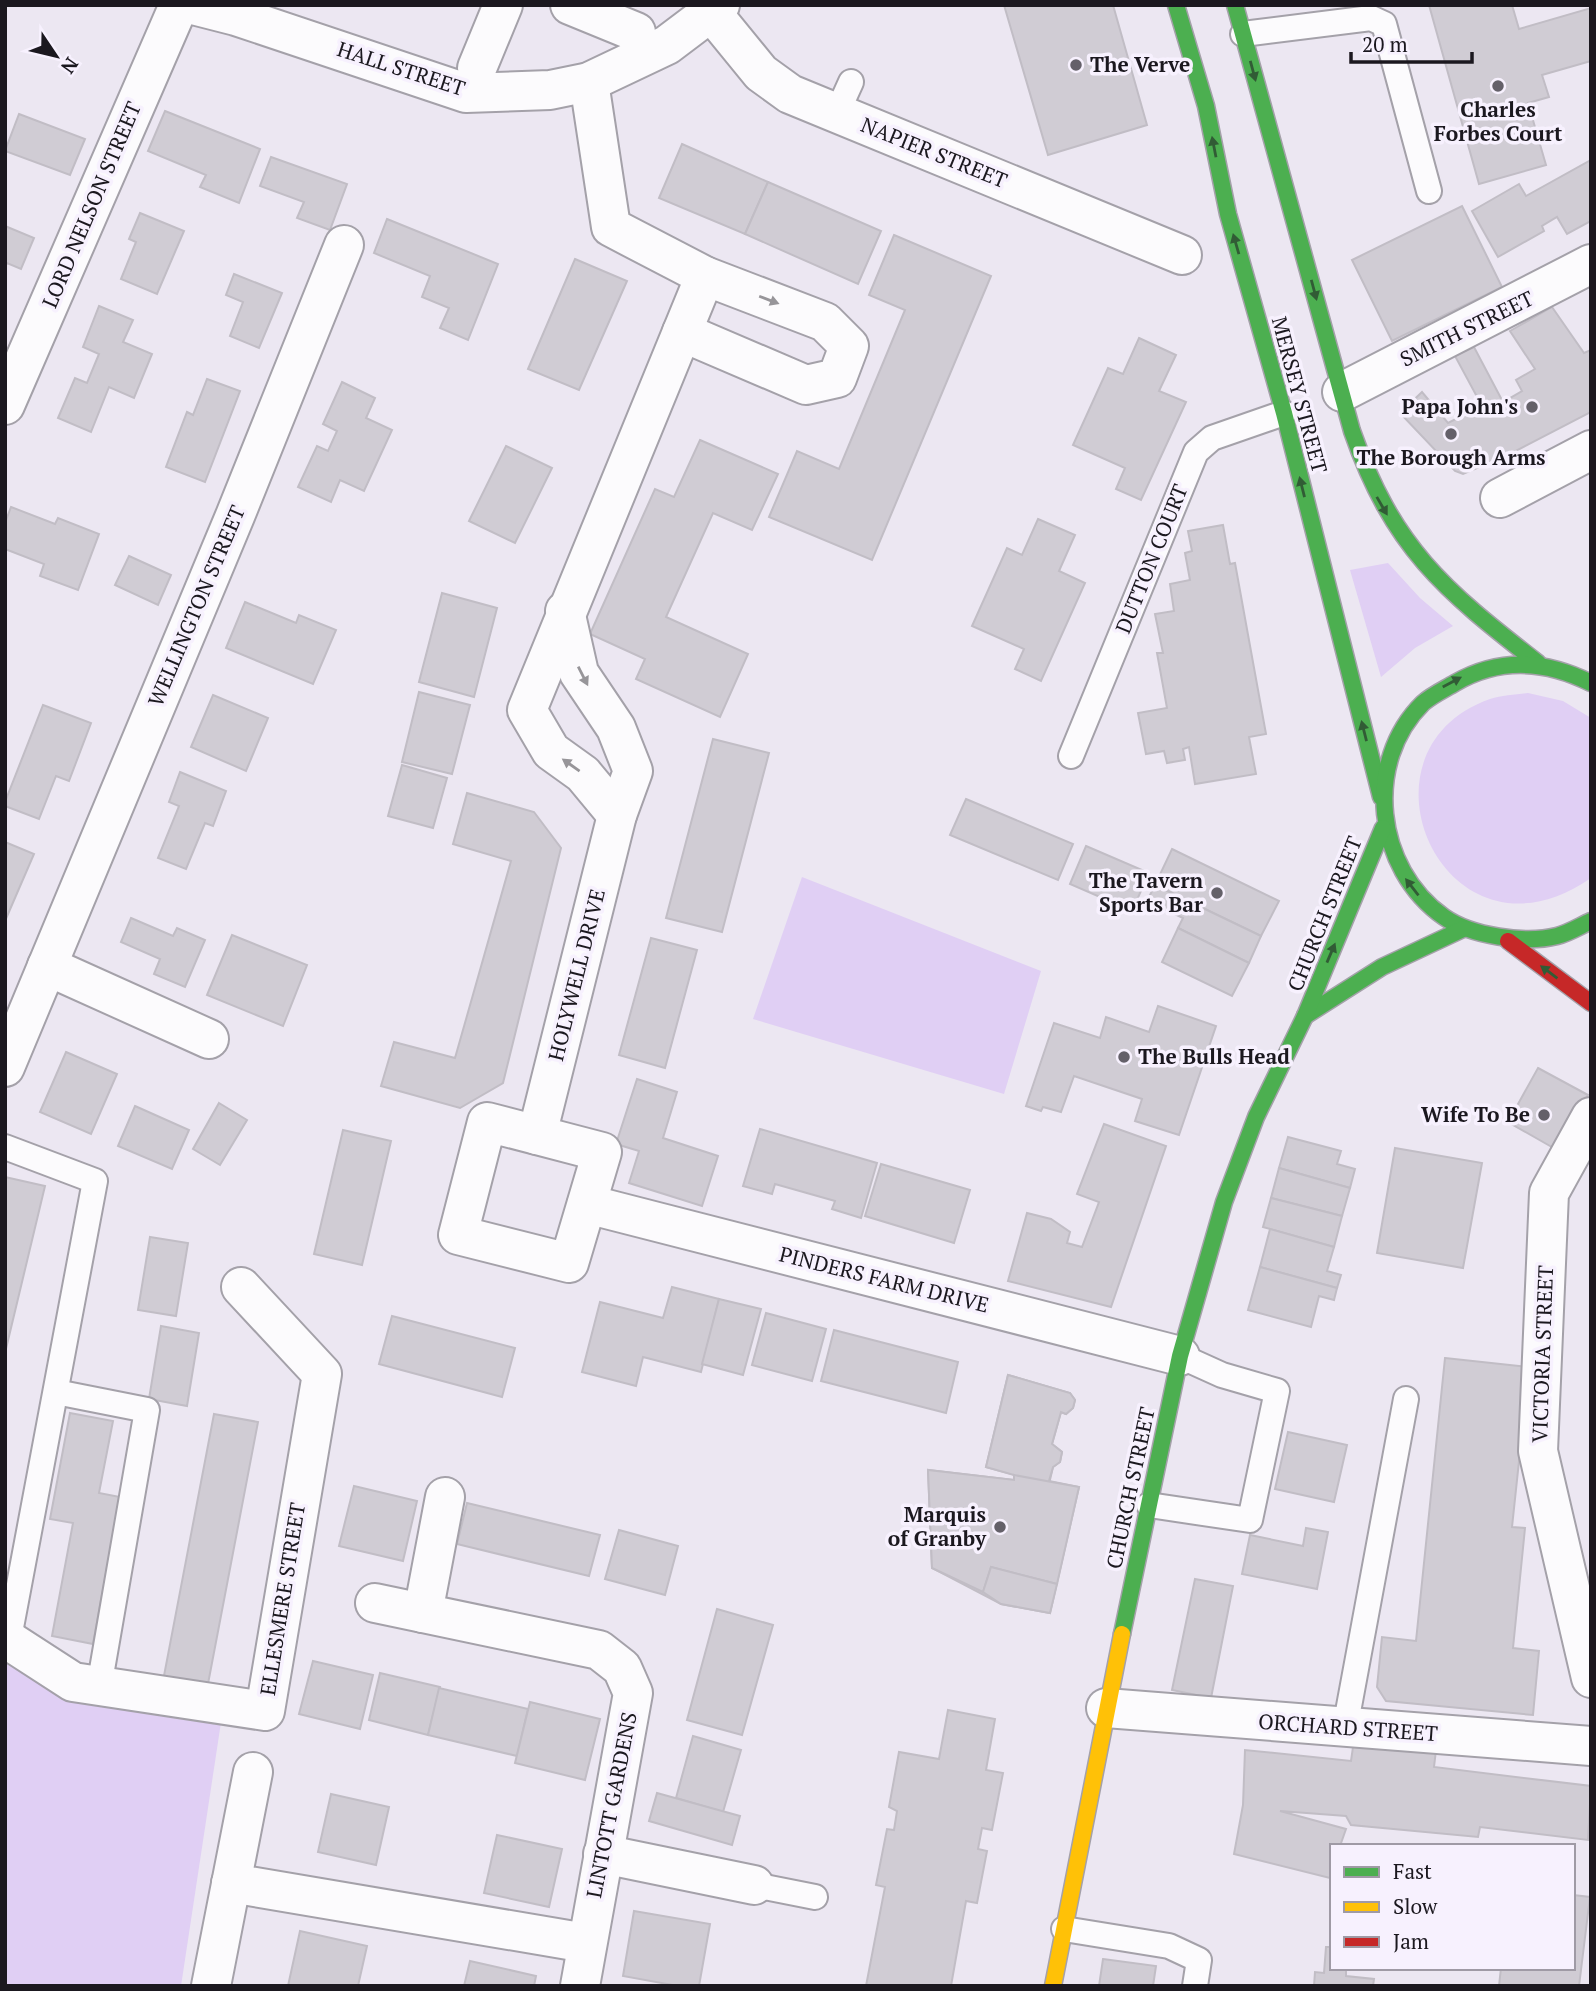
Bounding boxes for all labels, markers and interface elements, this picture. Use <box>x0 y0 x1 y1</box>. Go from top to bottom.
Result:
north arrow <box>21 21 91 91</box>
scale bar <box>1351 21 1472 65</box>
text: 20 m <box>1362 30 1408 58</box>
street label: HALL STREET <box>334 34 469 102</box>
place label: The Verve <box>1090 50 1190 78</box>
text: N <box>56 53 85 80</box>
marker: The Verve <box>1068 57 1084 73</box>
one-way arrow <box>1249 61 1259 82</box>
marker: Charles Forbes Court <box>1490 78 1506 94</box>
place label: Charles Forbes Court <box>1434 95 1563 147</box>
street label: LORD NELSON STREET <box>35 97 147 312</box>
street label: NAPIER STREET <box>857 110 1012 194</box>
one-way arrow <box>1209 136 1220 158</box>
one-way arrow <box>1230 232 1241 254</box>
one-way arrow <box>1309 280 1319 301</box>
street label: SMITH STREET <box>1395 284 1538 373</box>
one-way arrow <box>759 295 780 306</box>
street label: MERSEY STREET <box>1266 313 1334 476</box>
place label: Papa John's <box>1402 392 1518 420</box>
marker: Papa John's <box>1524 399 1540 415</box>
marker: The Borough Arms <box>1443 426 1459 442</box>
place label: The Borough Arms <box>1356 443 1546 471</box>
one-way arrow <box>1296 475 1307 497</box>
street label: DUTTON COURT <box>1108 480 1194 637</box>
one-way arrow <box>1376 497 1388 516</box>
street label: WELLINGTON STREET <box>141 501 251 710</box>
one-way arrow <box>577 666 588 686</box>
one-way arrow <box>1442 676 1461 688</box>
one-way arrow <box>1358 720 1369 742</box>
one-way arrow <box>562 758 580 772</box>
street label: CHURCH STREET <box>1280 832 1368 995</box>
place label: The Tavern Sports Bar <box>1089 866 1203 918</box>
one-way arrow <box>1405 878 1419 896</box>
marker: The Tavern Sports Bar <box>1209 885 1225 901</box>
street label: HOLYWELL DRIVE <box>541 886 611 1064</box>
one-way arrow <box>1326 942 1337 963</box>
one-way arrow <box>1540 965 1558 979</box>
place label: The Bulls Head <box>1138 1042 1290 1070</box>
marker: The Bulls Head <box>1116 1049 1132 1065</box>
place label: Wife To Be <box>1421 1100 1530 1128</box>
marker: Wife To Be <box>1536 1107 1552 1123</box>
street label: PINDERS FARM DRIVE <box>776 1239 992 1319</box>
street label: VICTORIA STREET <box>1525 1265 1559 1443</box>
street label: CHURCH STREET <box>1099 1404 1161 1571</box>
street label: ELLESMERE STREET <box>253 1500 311 1697</box>
place label: Marquis of Granby <box>888 1500 987 1552</box>
marker: Marquis of Granby <box>992 1519 1008 1535</box>
street label: ORCHARD STREET <box>1257 1707 1439 1747</box>
street label: LINTOTT GARDENS <box>579 1709 643 1900</box>
legend <box>1330 1844 1575 1970</box>
text: Fast <box>1393 1857 1432 1885</box>
text: Slow <box>1393 1892 1438 1920</box>
text: Jam <box>1393 1927 1429 1955</box>

